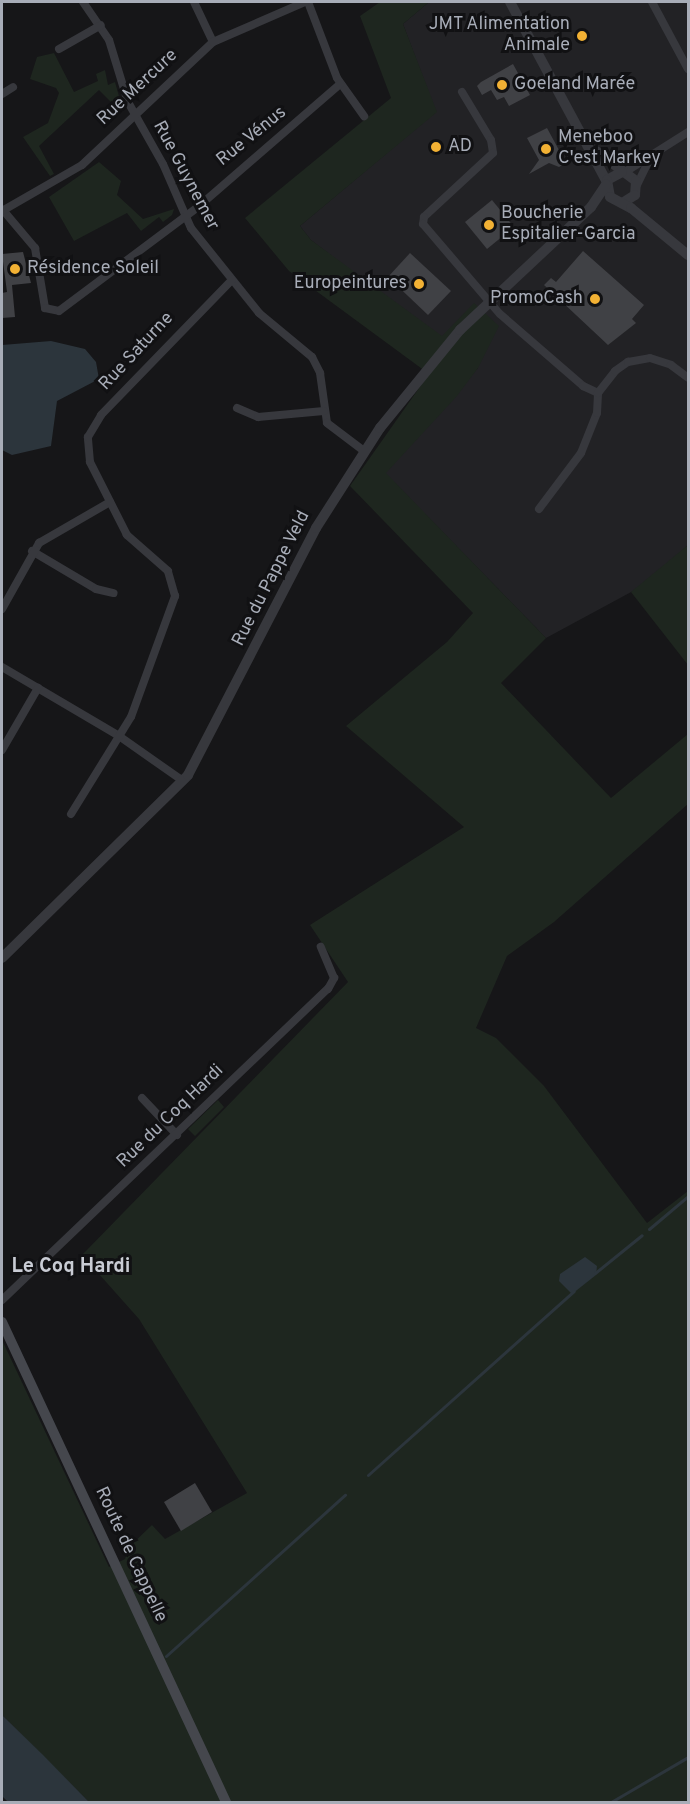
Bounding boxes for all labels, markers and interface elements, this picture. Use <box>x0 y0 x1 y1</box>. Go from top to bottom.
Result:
place label: JMT Alimentation Animale <box>427 15 570 57</box>
marker: JMT Alimentation Animale <box>575 29 589 43</box>
street label: Rue Mercure <box>93 45 183 131</box>
place label: Goeland Marée <box>514 74 635 96</box>
marker: Goeland Marée <box>495 78 509 92</box>
street label: Rue Vénus <box>213 102 291 172</box>
street label: Rue Guynemer <box>147 118 223 234</box>
place label: Meneboo C'est Markey <box>558 128 661 170</box>
place label: AD <box>448 136 472 158</box>
marker: AD <box>429 140 443 154</box>
marker: Meneboo C'est Markey <box>539 142 553 156</box>
place label: Boucherie Espitalier-Garcia <box>501 204 635 246</box>
marker: Boucherie Espitalier-Garcia <box>482 218 496 232</box>
place label: Résidence Soleil <box>27 258 159 280</box>
marker: Résidence Soleil <box>8 262 22 276</box>
place label: Europeintures <box>294 273 407 295</box>
marker: Europeintures <box>412 277 426 291</box>
place label: PromoCash <box>490 288 583 310</box>
marker: PromoCash <box>588 292 602 306</box>
street label: Rue Saturne <box>95 308 179 396</box>
street label: Rue du Pappe Veld <box>228 507 316 651</box>
street label: Rue du Coq Hardi <box>113 1061 229 1173</box>
district label: Le Coq Hardi <box>12 1255 130 1279</box>
street label: Route de Cappelle <box>89 1484 171 1626</box>

